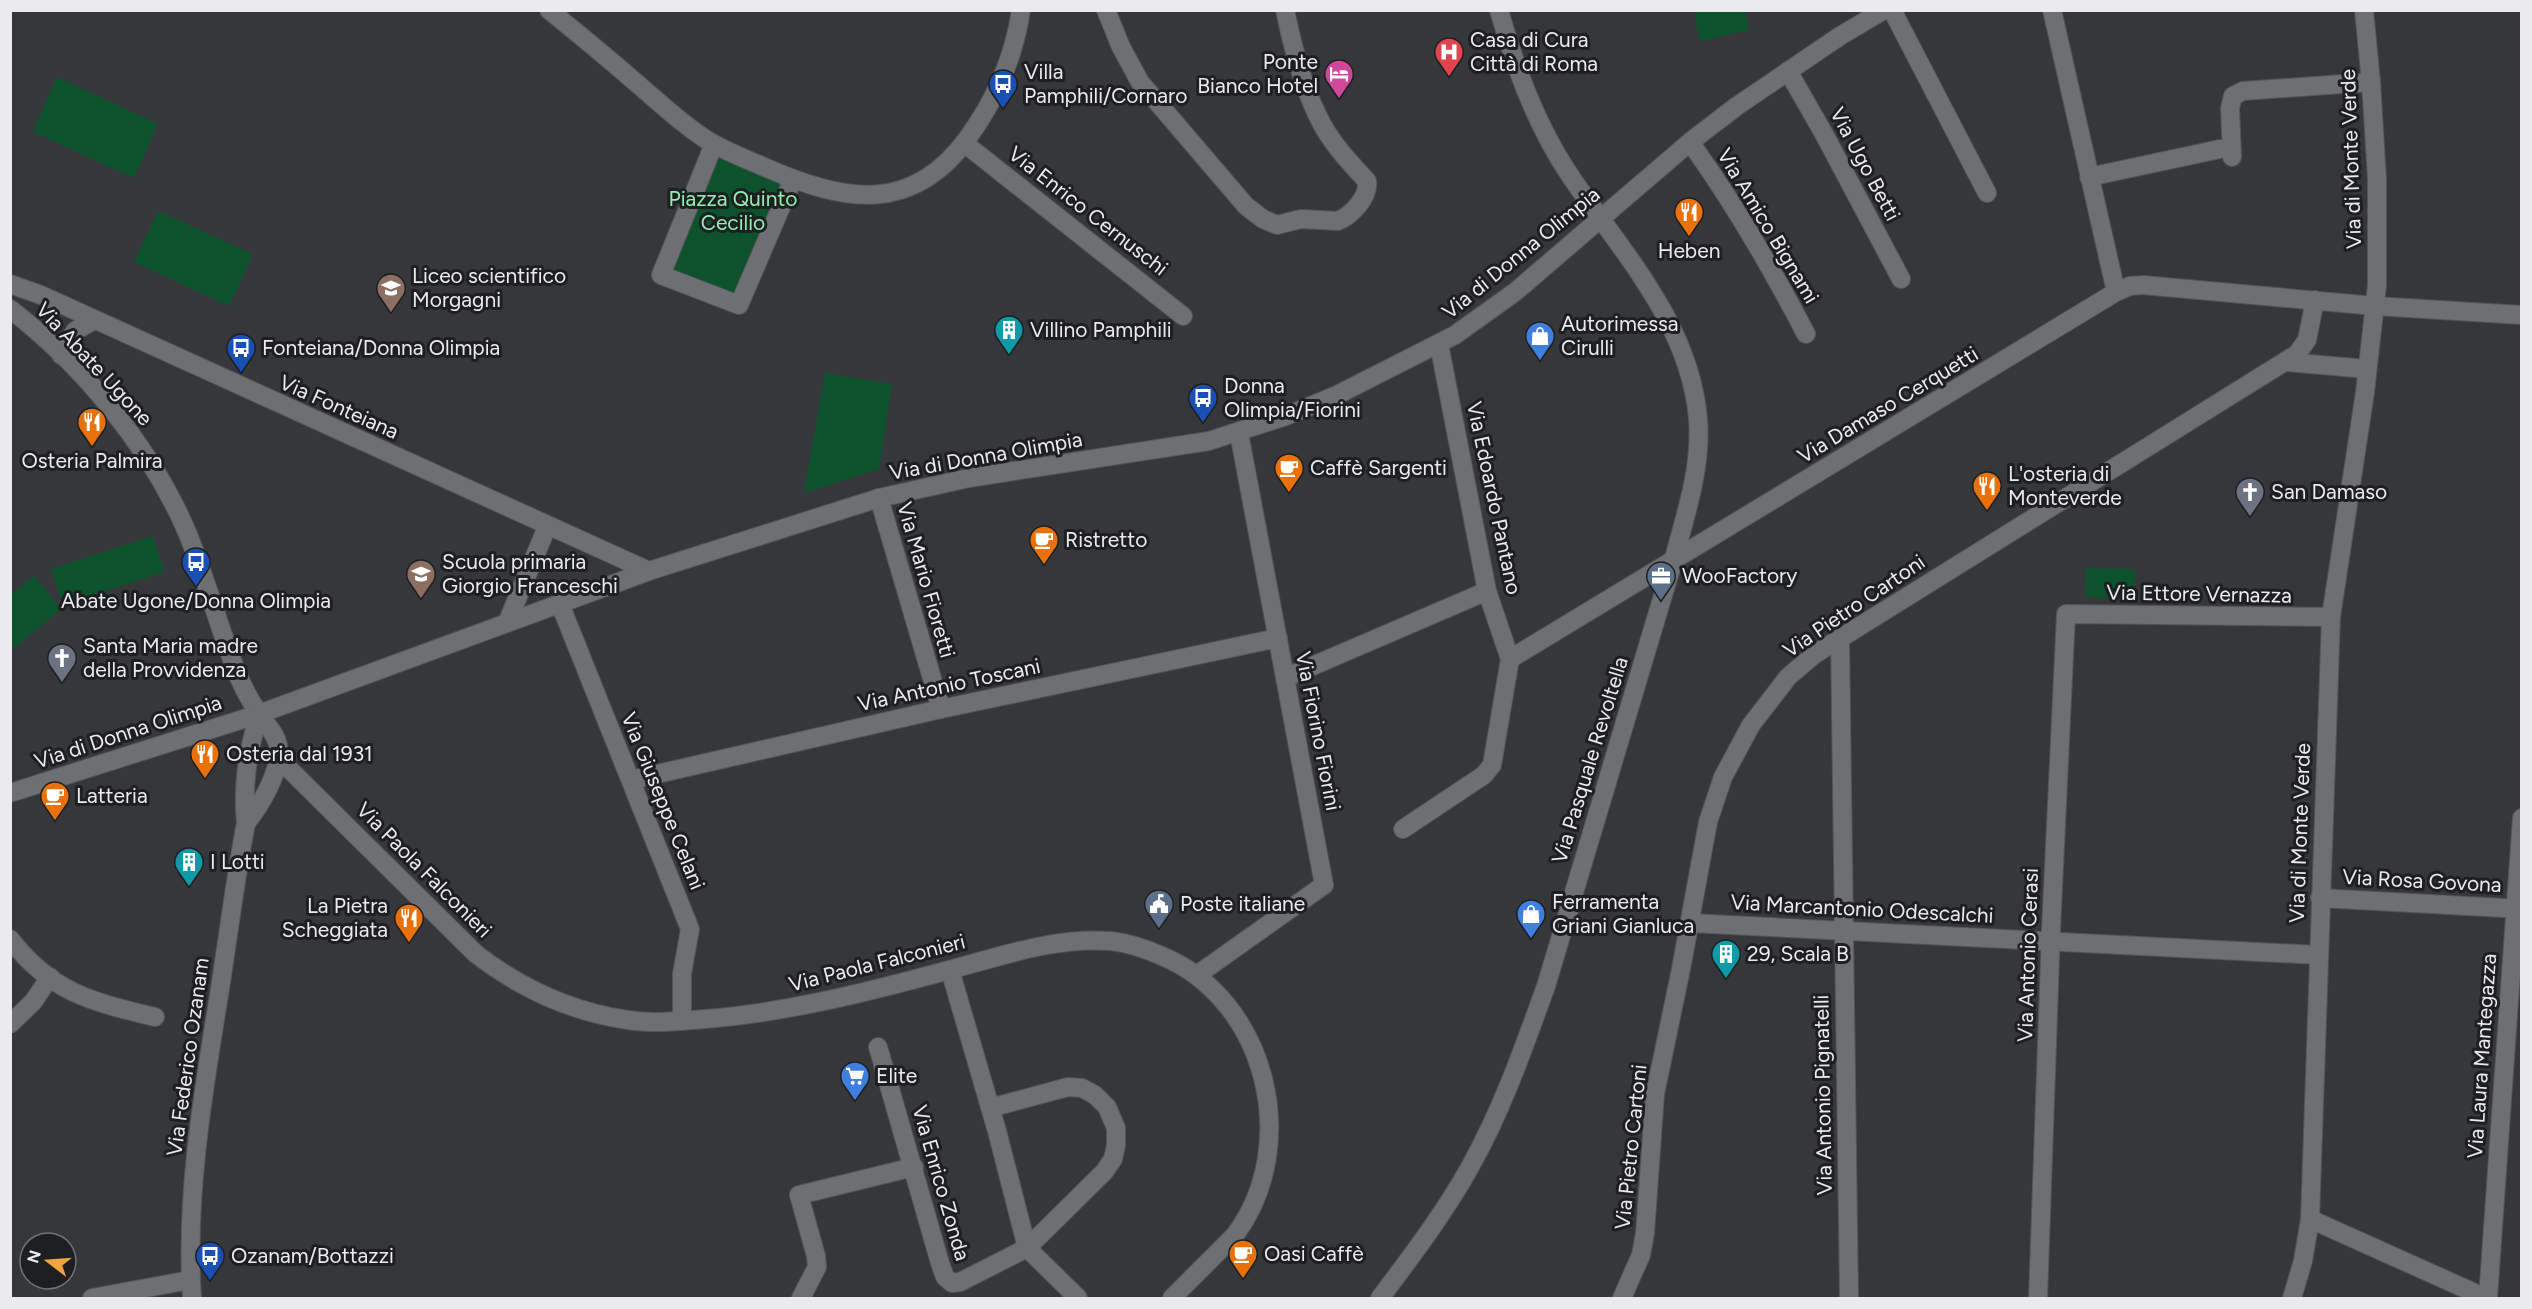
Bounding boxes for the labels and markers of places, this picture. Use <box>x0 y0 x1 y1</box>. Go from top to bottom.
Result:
place label: Casa di Cura Città di Roma <box>1470 27 1598 76</box>
hospital icon: Casa di Cura Città di Roma <box>1433 36 1465 78</box>
place label: Ponte Bianco Hotel <box>1197 49 1318 98</box>
hotel icon: Ponte Bianco Hotel <box>1323 58 1355 100</box>
place label: Villa Pamphili/Cornaro <box>1024 59 1187 108</box>
bus stop icon: Villa Pamphili/Cornaro <box>987 68 1019 110</box>
restaurant icon: Heben <box>1673 196 1705 238</box>
place label: Heben <box>1658 238 1720 263</box>
place label: Liceo scientifico Morgagni <box>412 263 566 312</box>
school or university icon: Liceo scientifico Morgagni <box>375 272 407 314</box>
place label: Autorimessa Cirulli <box>1561 311 1679 360</box>
building icon: Villino Pamphili <box>993 314 1025 356</box>
place label: Villino Pamphili <box>1030 317 1172 342</box>
shop icon: Autorimessa Cirulli <box>1524 320 1556 362</box>
bus stop icon: Fonteiana/Donna Olimpia <box>225 332 257 374</box>
place label: Fonteiana/Donna Olimpia <box>262 335 500 360</box>
place label: Donna Olimpia/Fiorini <box>1224 373 1361 422</box>
bus stop icon: Donna Olimpia/Fiorini <box>1187 382 1219 424</box>
restaurant icon: Osteria Palmira <box>76 406 108 448</box>
place label: Osteria Palmira <box>21 448 163 473</box>
cafe icon: Caffè Sargenti <box>1273 452 1305 494</box>
place label: Caffè Sargenti <box>1310 455 1447 480</box>
place label: L'osteria di Monteverde <box>2008 461 2122 510</box>
restaurant icon: L'osteria di Monteverde <box>1971 470 2003 512</box>
church icon: San Damaso <box>2234 476 2266 518</box>
place label: San Damaso <box>2271 479 2387 504</box>
cafe icon: Ristretto <box>1028 524 1060 566</box>
place label: Ristretto <box>1065 527 1147 552</box>
bus stop icon: Abate Ugone/Donna Olimpia <box>180 546 212 588</box>
place label: Scuola primaria Giorgio Franceschi <box>442 549 618 598</box>
school or university icon: Scuola primaria Giorgio Franceschi <box>405 558 437 600</box>
office icon: WooFactory <box>1645 560 1677 602</box>
place label: WooFactory <box>1682 563 1797 588</box>
place label: Abate Ugone/Donna Olimpia <box>61 588 331 613</box>
place label: Santa Maria madre della Provvidenza <box>83 633 258 682</box>
church icon: Santa Maria madre della Provvidenza <box>46 642 78 684</box>
restaurant icon: Osteria dal 1931 <box>189 738 221 780</box>
place label: Osteria dal 1931 <box>226 741 373 766</box>
cafe icon: Latteria <box>39 780 71 822</box>
place label: Latteria <box>76 783 148 808</box>
building icon: I Lotti <box>173 846 205 888</box>
place label: I Lotti <box>210 849 265 874</box>
public building icon: Poste italiane <box>1143 888 1175 930</box>
place label: Ferramenta Griani Gianluca <box>1552 889 1694 938</box>
place label: Poste italiane <box>1180 891 1305 916</box>
place label: La Pietra Scheggiata <box>282 893 388 942</box>
shop icon: Ferramenta Griani Gianluca <box>1515 898 1547 940</box>
restaurant icon: La Pietra Scheggiata <box>393 902 425 944</box>
building icon: 29, Scala B <box>1710 938 1742 980</box>
place label: 29, Scala B <box>1747 941 1849 966</box>
supermarket icon: Elite <box>839 1060 871 1102</box>
place label: Elite <box>876 1063 917 1088</box>
cafe icon: Oasi Caffè <box>1227 1238 1259 1280</box>
bus stop icon: Ozanam/Bottazzi <box>194 1240 226 1282</box>
place label: Oasi Caffè <box>1264 1241 1364 1266</box>
place label: Ozanam/Bottazzi <box>231 1243 394 1268</box>

